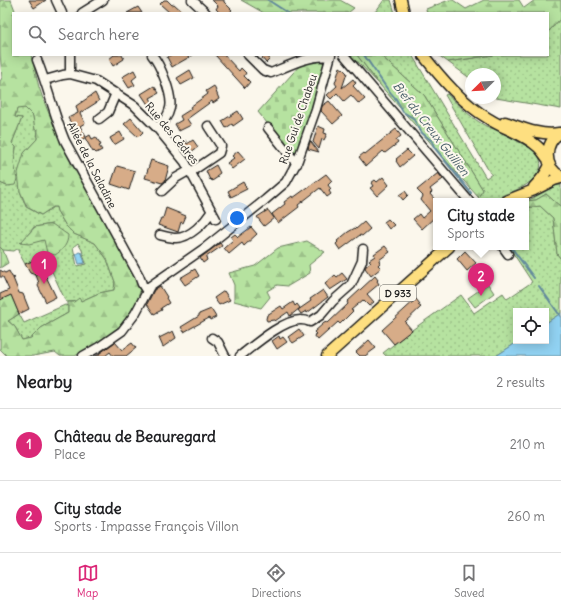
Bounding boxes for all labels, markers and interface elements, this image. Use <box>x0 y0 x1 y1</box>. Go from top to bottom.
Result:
search box <box>12 12 549 56</box>
icon: search <box>26 23 48 45</box>
text: Search here <box>58 25 139 44</box>
north arrow <box>465 68 501 104</box>
street label: Rue Gui de Chabeu <box>276 71 320 166</box>
water label: Bief du Creux Guillien <box>390 79 473 180</box>
street label: Rue des Cèdres <box>142 99 202 167</box>
street label: Allée de la Saladine <box>64 119 120 211</box>
popup <box>433 198 529 250</box>
text: City stade <box>447 206 515 225</box>
your location <box>227 208 247 228</box>
text: Sports <box>447 225 485 242</box>
pin: 1 <box>31 251 57 284</box>
pin: 2 <box>468 263 494 296</box>
road number: D 933 <box>380 285 416 301</box>
map controls <box>513 308 549 344</box>
button: locate <box>513 308 549 344</box>
text: Nearby <box>16 371 72 393</box>
text: 2 results <box>496 374 545 391</box>
text: Château de Beauregard <box>54 427 216 446</box>
text: 1 <box>26 436 32 453</box>
text: 210 m <box>510 436 545 453</box>
text: Place <box>54 446 85 463</box>
text: City stade <box>54 499 122 518</box>
text: 2 <box>25 508 33 525</box>
text: 260 m <box>507 508 545 525</box>
text: Sports · Impasse François Villon <box>54 518 239 535</box>
tab: Map <box>77 562 99 600</box>
tab: Directions <box>252 562 301 600</box>
tab: Saved <box>454 562 484 600</box>

